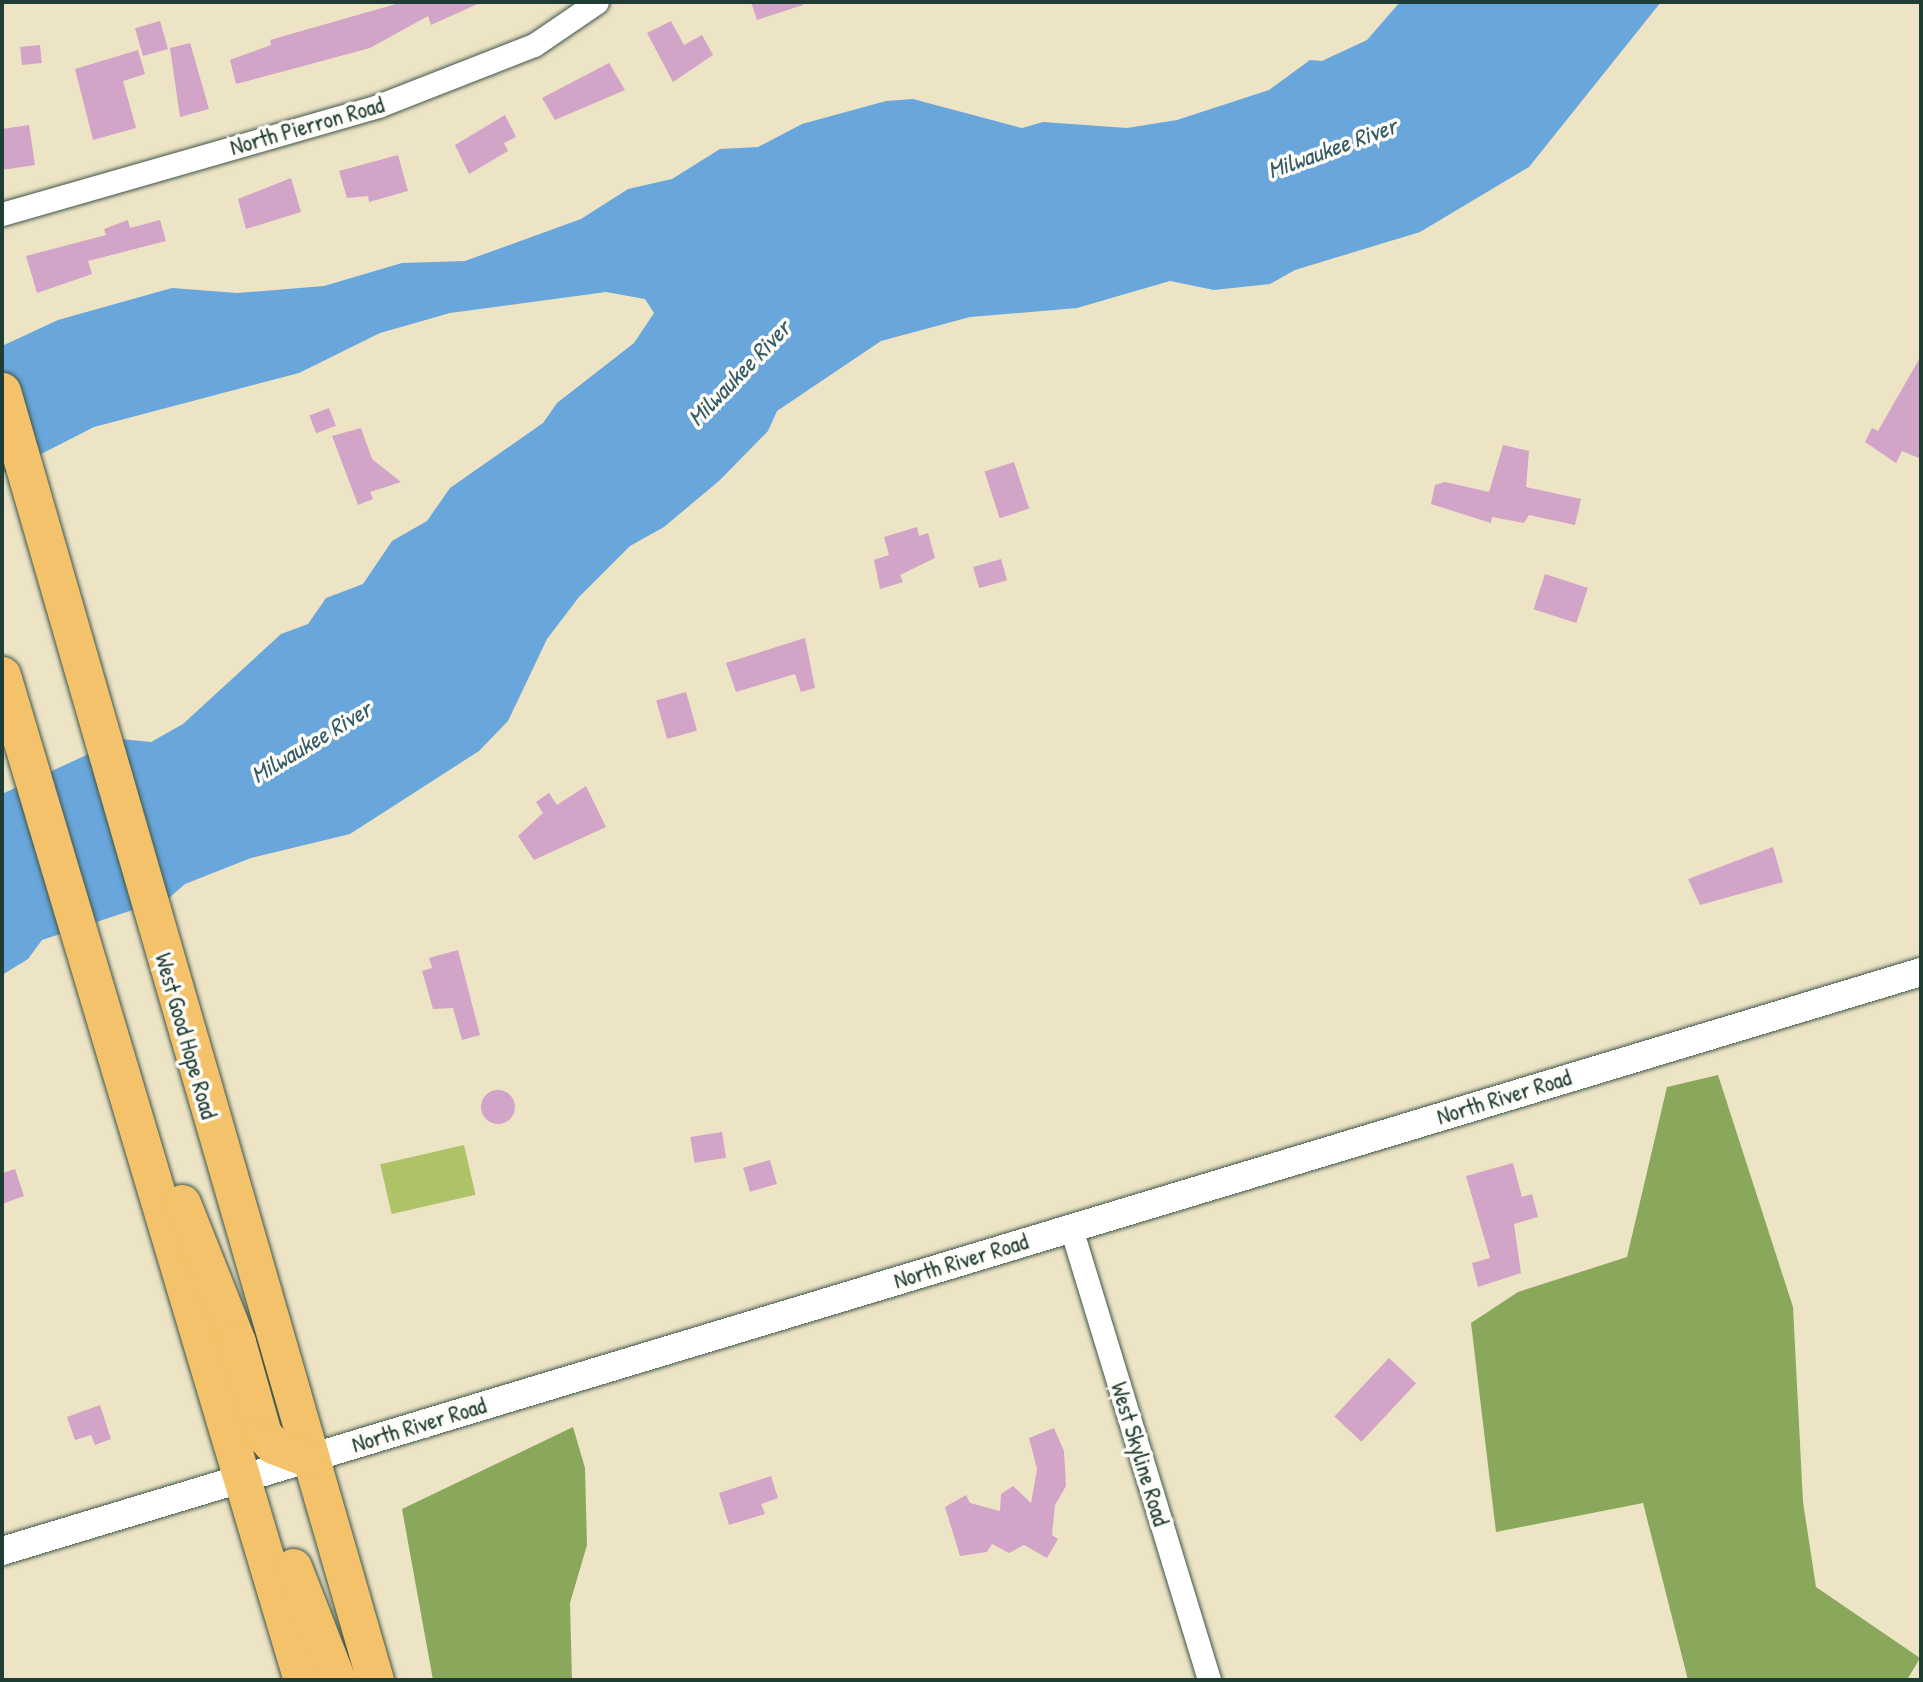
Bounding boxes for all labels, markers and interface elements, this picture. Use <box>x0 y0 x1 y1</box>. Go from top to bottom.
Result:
street label: North Pierron Road <box>227 91 387 161</box>
water label: Milwaukee River <box>1263 111 1401 185</box>
water label: Milwaukee River <box>682 314 796 432</box>
water label: Milwaukee River <box>246 695 376 789</box>
street label: West Good Hope Road <box>149 950 223 1122</box>
street label: North River Road <box>1433 1063 1575 1131</box>
street label: North River Road <box>890 1227 1032 1295</box>
street label: West Skyline Road <box>1105 1379 1175 1529</box>
street label: North River Road <box>348 1391 490 1459</box>

